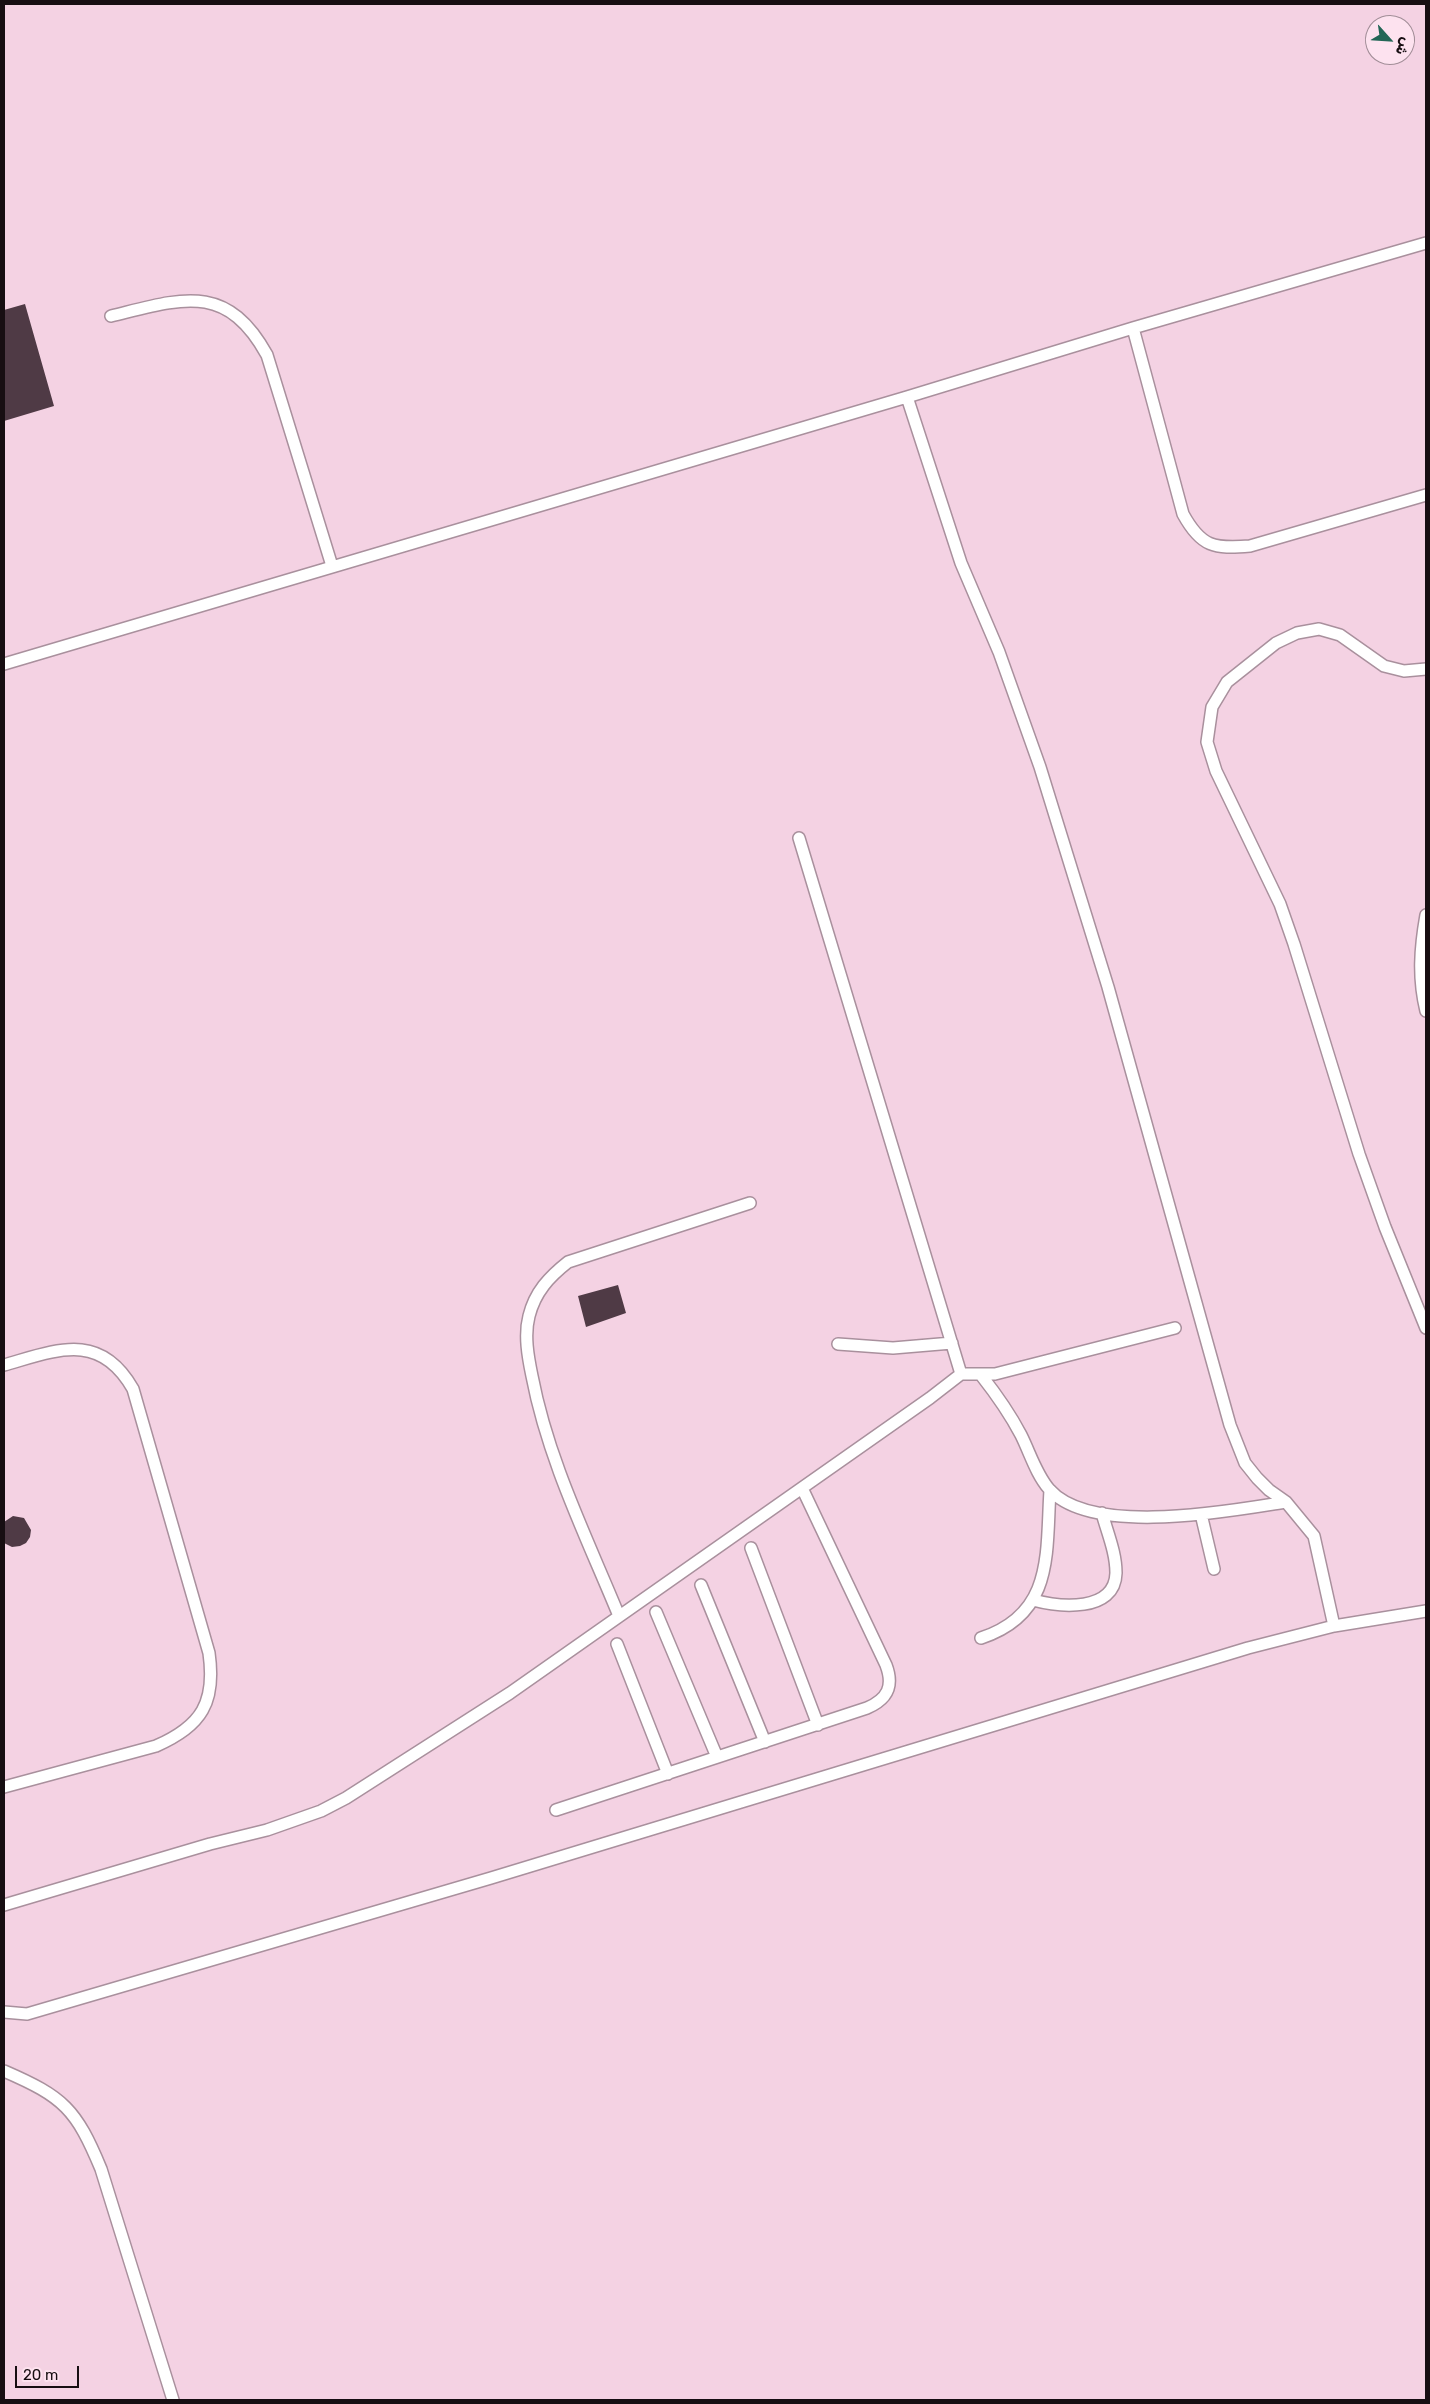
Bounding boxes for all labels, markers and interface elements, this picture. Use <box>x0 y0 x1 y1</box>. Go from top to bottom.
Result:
north arrow <box>1365 15 1415 65</box>
text: ش <box>1392 35 1415 58</box>
scale bar <box>18 2356 81 2388</box>
text: 20 m <box>23 2366 58 2384</box>

